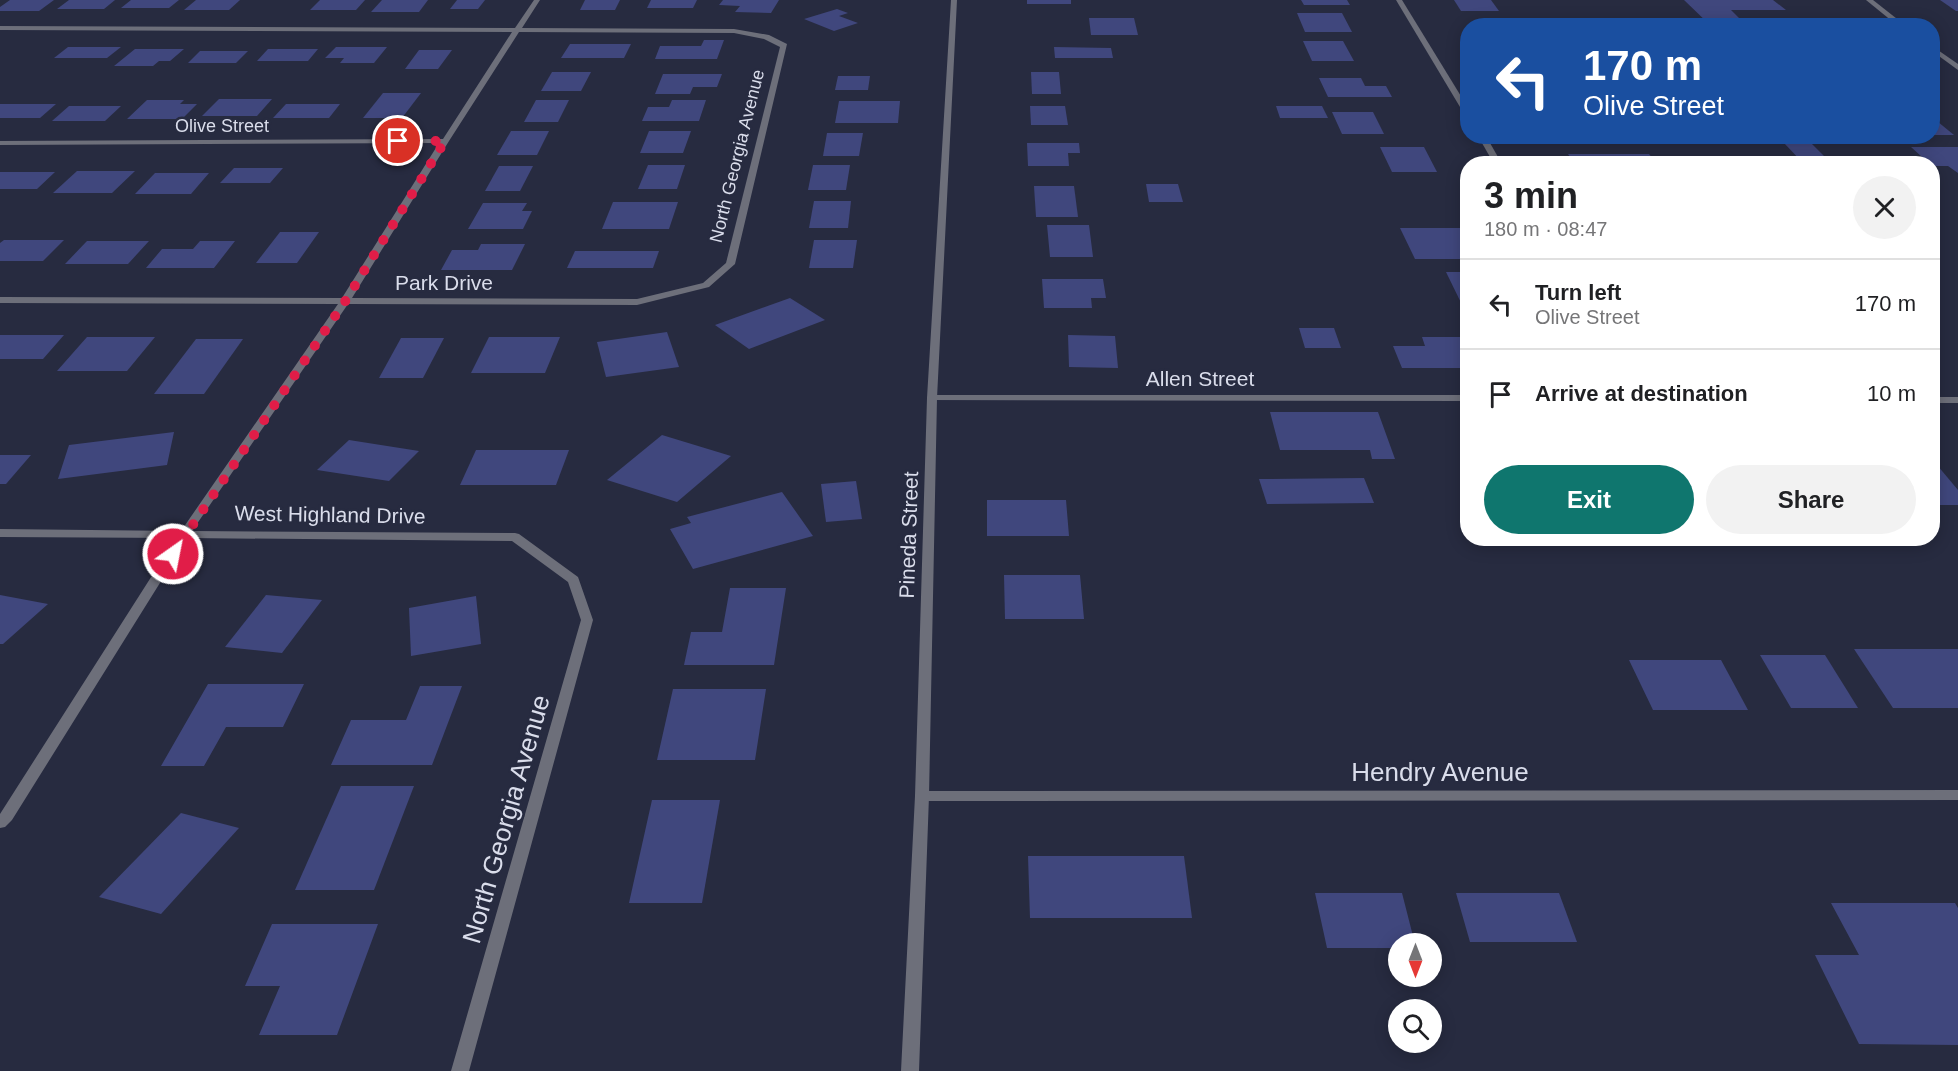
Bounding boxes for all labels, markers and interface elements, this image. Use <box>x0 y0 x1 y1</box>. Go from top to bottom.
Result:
icon: left <box>1484 42 1562 120</box>
text: 170 m <box>1583 42 1702 89</box>
street label: North Georgia Avenue <box>706 67 768 245</box>
text: Olive Street <box>1583 91 1724 121</box>
pin <box>372 115 423 166</box>
street label: Olive Street <box>175 116 269 136</box>
icon: arrive <box>381 124 414 157</box>
text: 3 min <box>1484 175 1578 216</box>
button: close <box>1853 176 1916 239</box>
text: 180 m · 08:47 <box>1484 218 1607 240</box>
street label: Park Drive <box>395 271 493 294</box>
text: Turn left <box>1535 280 1621 305</box>
icon: left <box>1484 288 1517 321</box>
text: 170 m <box>1855 291 1916 316</box>
text: Olive Street <box>1535 306 1639 328</box>
street label: Allen Street <box>1146 367 1254 390</box>
icon: arrive <box>1484 378 1517 411</box>
text: Arrive at destination <box>1535 381 1748 406</box>
text: 10 m <box>1867 381 1916 406</box>
button: Exit <box>1484 465 1694 534</box>
button: Share <box>1706 465 1916 534</box>
street label: Pineda Street <box>895 471 922 599</box>
street label: West Highland Drive <box>234 501 426 528</box>
position arrow <box>141 522 205 586</box>
street label: North Georgia Avenue <box>456 691 556 947</box>
street label: Hendry Avenue <box>1351 757 1529 787</box>
north arrow <box>1388 933 1442 987</box>
map controls <box>1388 933 1442 1053</box>
button: search <box>1388 999 1442 1053</box>

